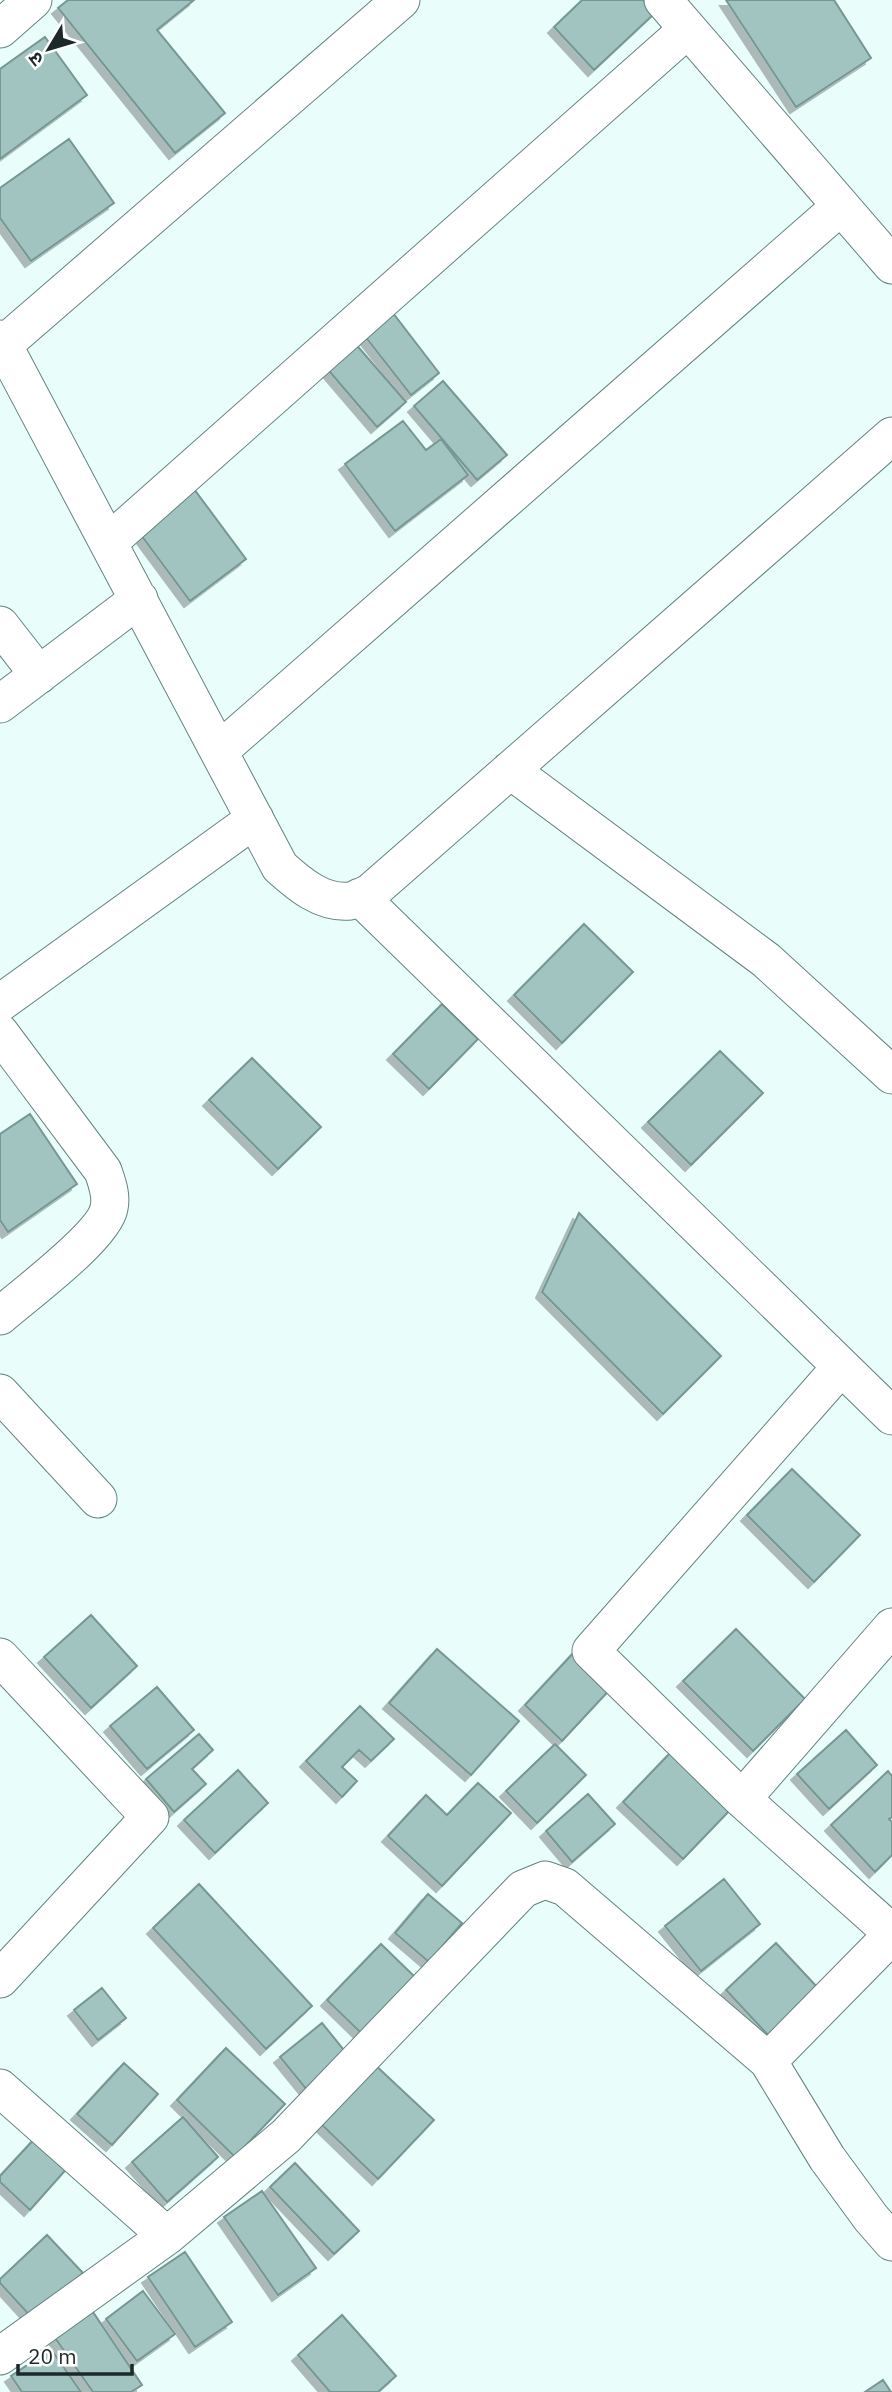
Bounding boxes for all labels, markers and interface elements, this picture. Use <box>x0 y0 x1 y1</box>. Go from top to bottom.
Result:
north arrow <box>14 14 84 84</box>
text: उ <box>22 47 48 71</box>
scale bar <box>18 2332 131 2376</box>
text: 20 m <box>28 2342 77 2370</box>

